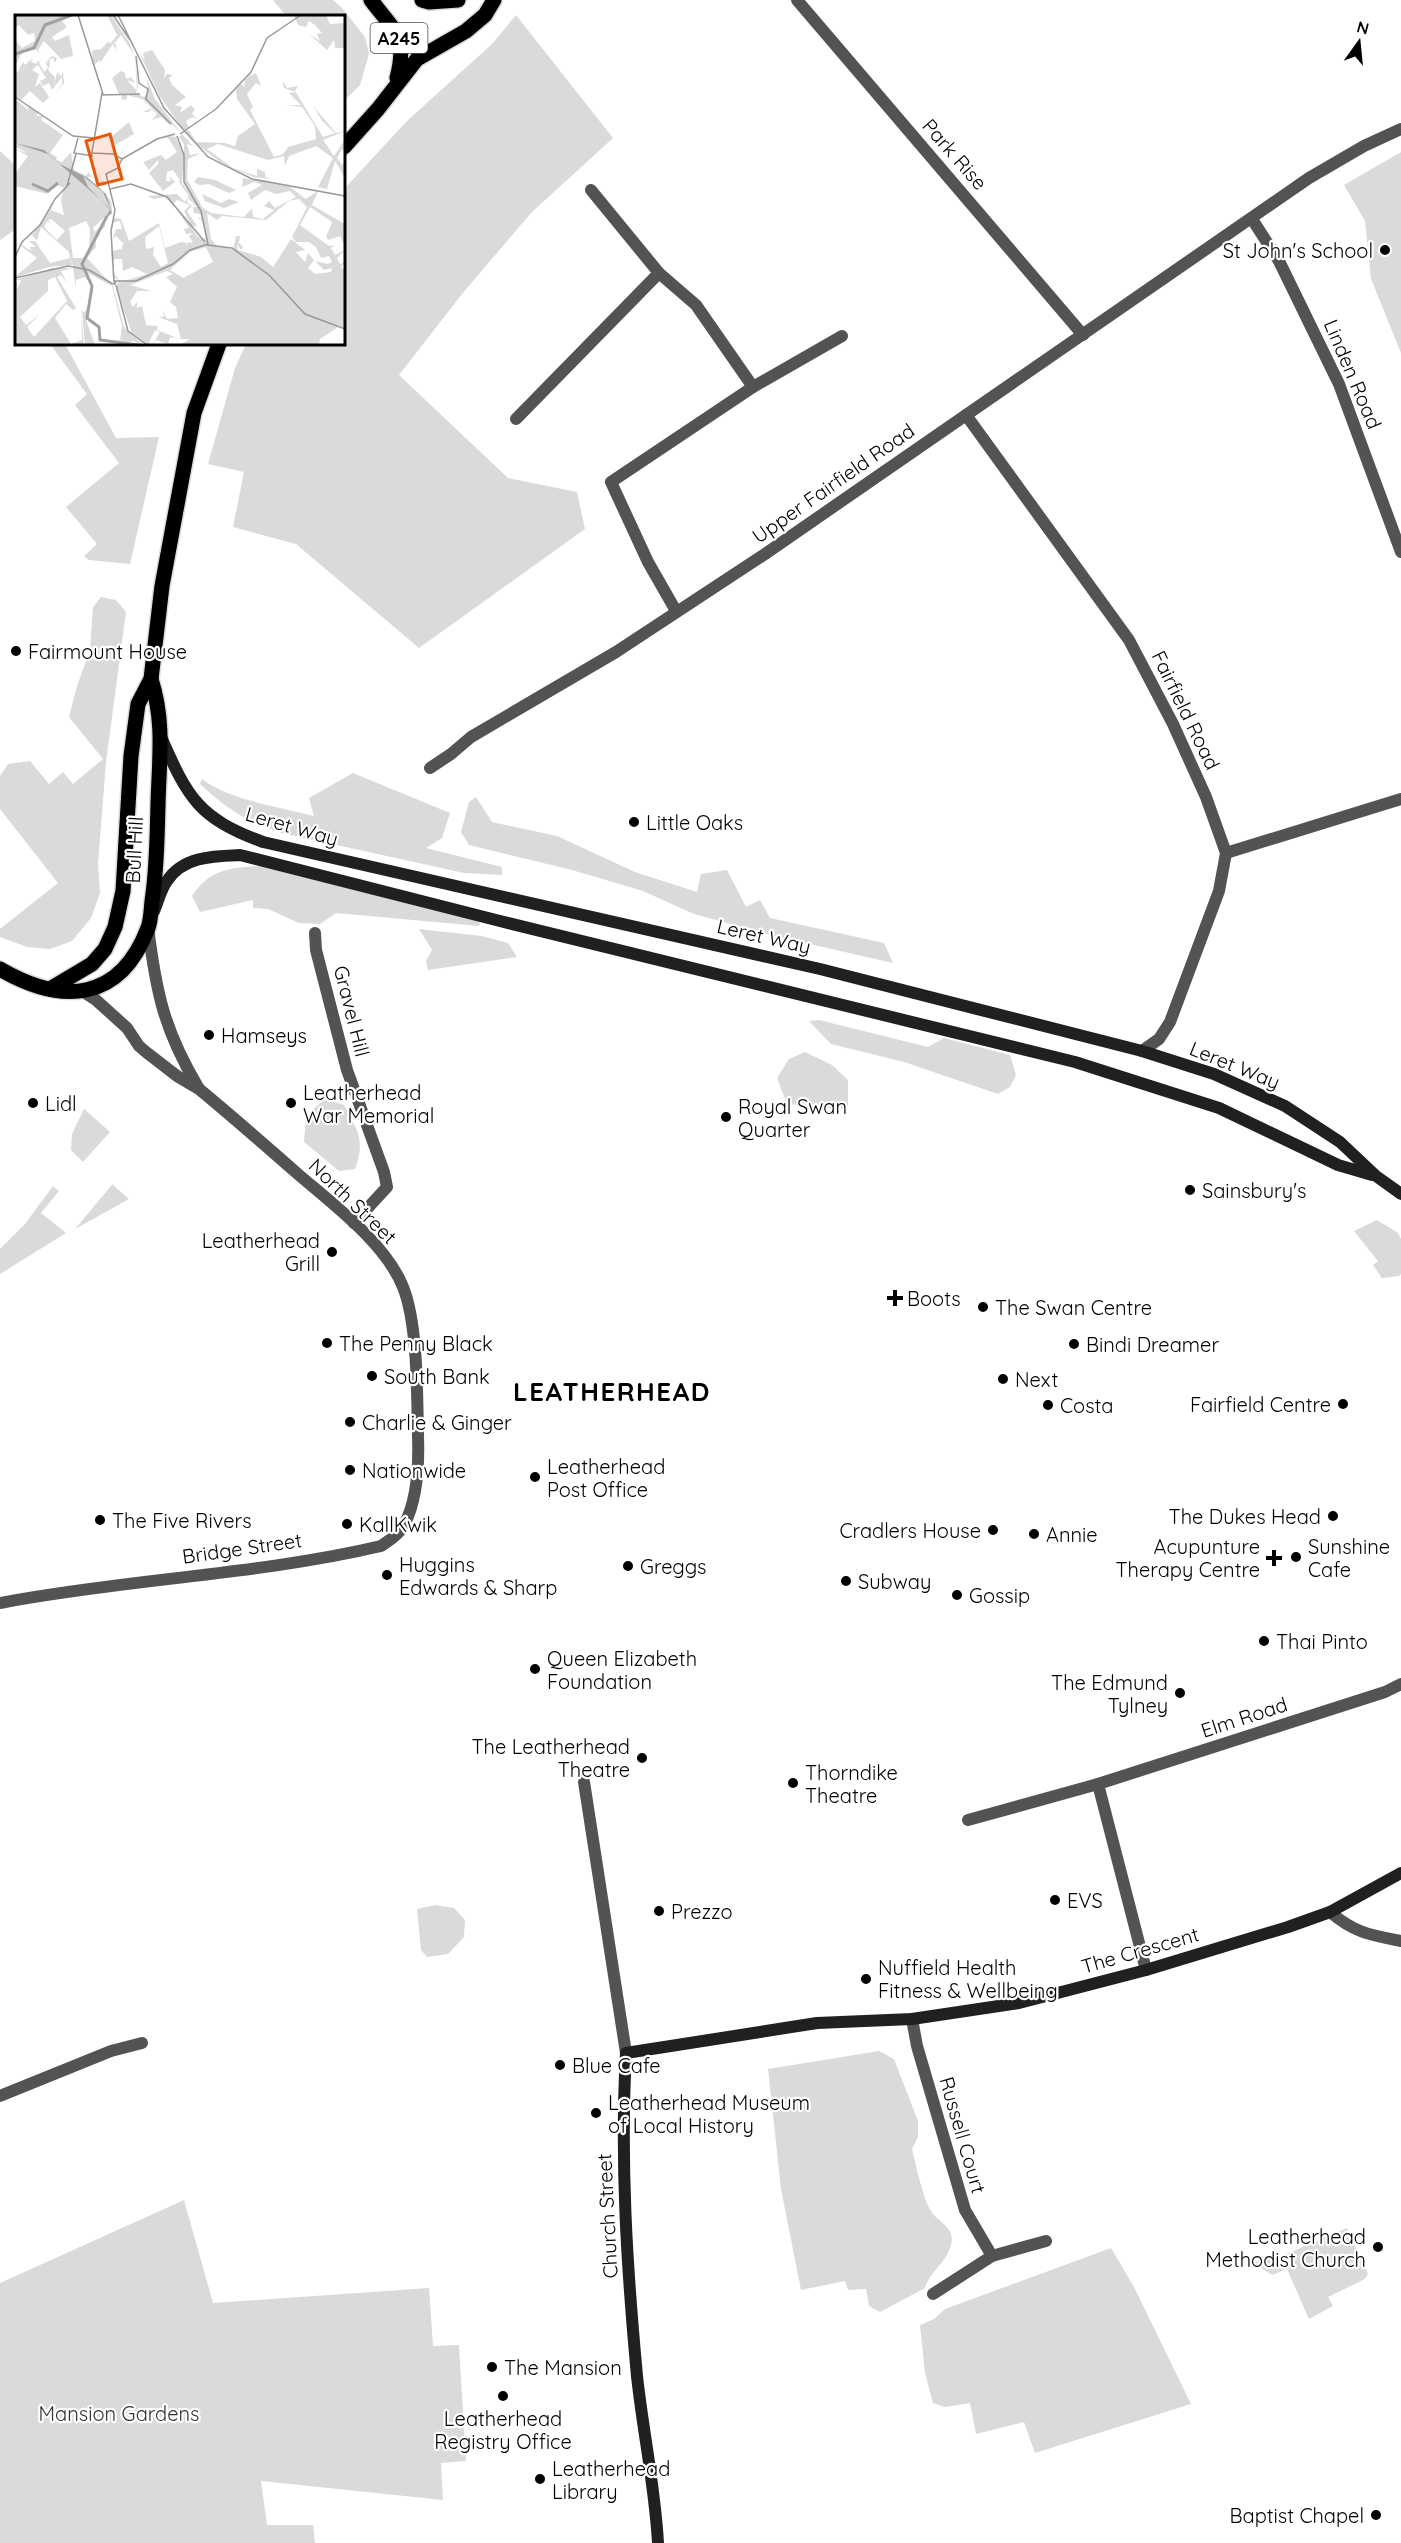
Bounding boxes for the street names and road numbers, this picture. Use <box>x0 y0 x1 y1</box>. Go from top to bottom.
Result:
road number: A245 <box>370 23 428 53</box>
street label: Park Rise <box>917 113 993 195</box>
street label: Linden Road <box>1319 315 1387 433</box>
street label: Upper Fairfield Road <box>747 418 919 548</box>
street label: Fairfield Road <box>1146 646 1226 774</box>
street label: Leret Way <box>243 801 341 851</box>
street label: Bull Hill <box>120 816 148 884</box>
street label: Leret Way <box>715 913 813 959</box>
street label: Gravel Hill <box>329 963 375 1059</box>
street label: Leret Way <box>1186 1036 1284 1094</box>
street label: North Street <box>304 1153 402 1249</box>
street label: Bridge Street <box>181 1527 304 1569</box>
street label: Elm Road <box>1198 1691 1290 1743</box>
street label: The Crescent <box>1078 1921 1202 1979</box>
street label: Russell Court <box>934 2074 992 2196</box>
street label: Church Street <box>591 2153 623 2279</box>

